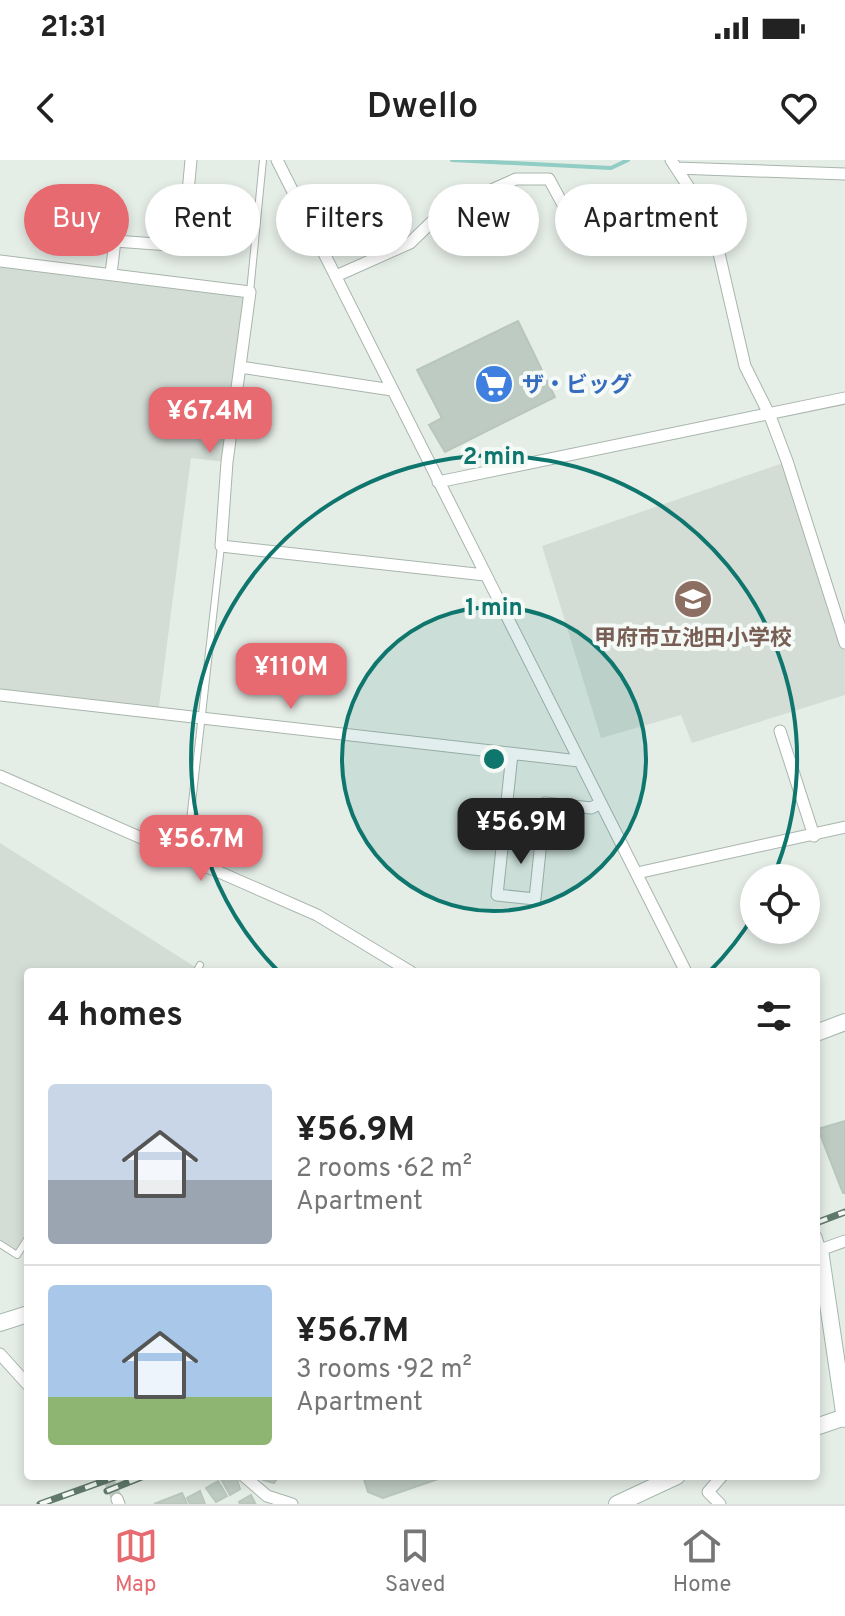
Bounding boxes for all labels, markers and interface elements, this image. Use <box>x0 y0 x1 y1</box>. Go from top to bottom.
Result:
text: 21:31 <box>40 10 108 47</box>
text: Dwello <box>367 85 478 131</box>
icon: back <box>24 86 68 130</box>
icon: heart <box>777 86 821 130</box>
chip: Buy <box>24 184 129 256</box>
chip: Rent <box>145 184 260 256</box>
chip: Filters <box>276 184 412 256</box>
chip: New <box>428 184 539 256</box>
chip: Apartment <box>555 184 747 256</box>
supermarket icon: ザ・ビッグ <box>473 363 515 405</box>
place label: ザ・ビッグ <box>522 372 632 400</box>
pin: ¥67.4M <box>145 387 275 455</box>
text: ¥67.4M <box>167 396 253 429</box>
text: 2 min <box>463 443 525 473</box>
school or university icon: 甲府市立池田小学校 <box>672 578 714 620</box>
text: 1 min <box>465 594 523 624</box>
place label: 甲府市立池田小学校 <box>594 626 792 653</box>
pin: ¥110M <box>235 643 347 711</box>
text: ¥110M <box>254 652 328 685</box>
centre of rings <box>480 745 508 773</box>
pin: ¥56.9M <box>456 798 586 866</box>
text: ¥56.9M <box>476 807 567 840</box>
pin: ¥56.7M <box>136 815 266 883</box>
text: ¥56.7M <box>158 824 244 857</box>
map controls <box>740 864 820 944</box>
button: locate <box>740 864 820 944</box>
icon: filters <box>752 994 796 1038</box>
text: 4 homes <box>48 995 183 1038</box>
text: ¥56.9M <box>296 1110 415 1153</box>
icon: home <box>112 1116 208 1212</box>
text: 2 rooms · 62 m² <box>296 1153 472 1186</box>
text: Apartment <box>296 1186 423 1219</box>
text: ¥56.7M <box>296 1311 409 1354</box>
icon: home <box>112 1317 208 1413</box>
text: 3 rooms · 92 m² <box>296 1354 472 1387</box>
text: Apartment <box>296 1387 423 1420</box>
tab: Map <box>114 1524 158 1599</box>
tab: Saved <box>385 1524 446 1599</box>
tab: Home <box>673 1524 731 1599</box>

